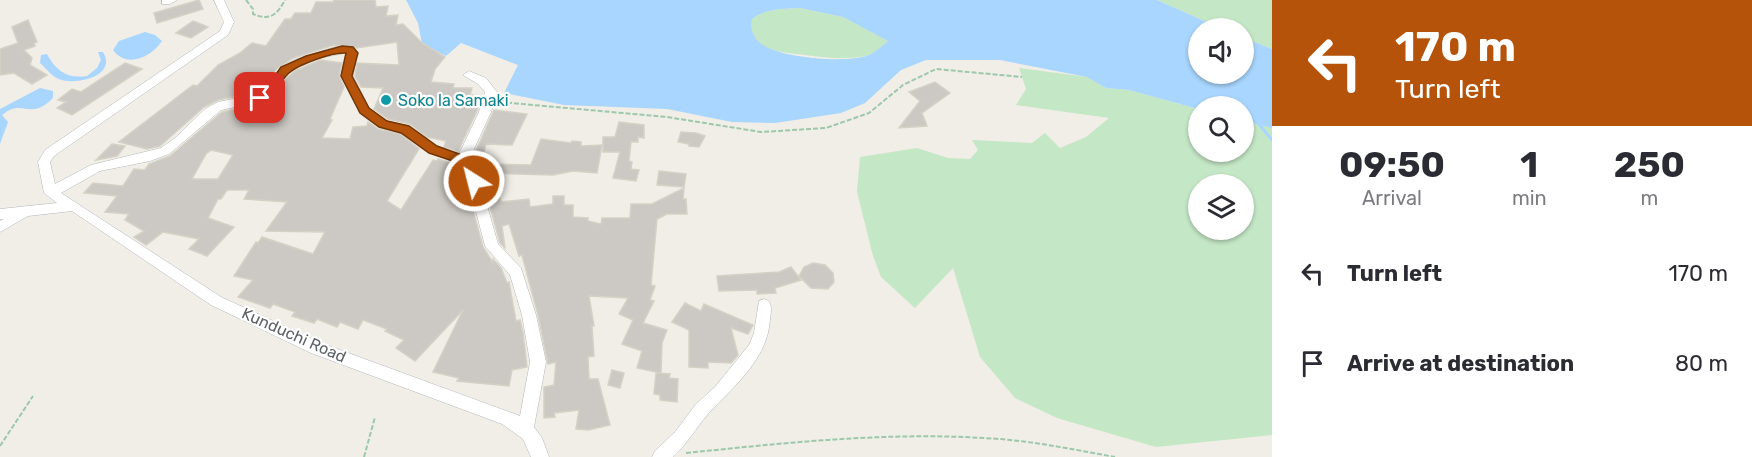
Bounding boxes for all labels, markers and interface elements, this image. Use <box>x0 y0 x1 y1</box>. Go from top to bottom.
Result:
map controls <box>1188 18 1254 240</box>
button: sound <box>1188 18 1254 84</box>
text: 170 m <box>1395 22 1516 72</box>
icon: left <box>1296 24 1374 102</box>
pin <box>234 72 285 123</box>
text: Turn left <box>1395 73 1500 105</box>
icon: arrive <box>243 81 276 114</box>
place label: Soko la Samaki <box>398 91 509 110</box>
marker: Soko la Samaki <box>379 93 393 107</box>
button: search <box>1188 96 1254 162</box>
text: 09:50 <box>1339 143 1445 186</box>
text: 1 <box>1520 143 1538 186</box>
text: 250 <box>1614 143 1685 186</box>
position arrow <box>442 149 506 213</box>
button: layers <box>1188 174 1254 240</box>
text: Arrival <box>1362 186 1422 210</box>
text: min <box>1512 186 1547 210</box>
text: m <box>1640 186 1658 210</box>
icon: left <box>1296 257 1329 290</box>
text: Turn left <box>1347 260 1442 287</box>
text: 170 m <box>1668 260 1728 287</box>
street label: Kunduchi Road <box>239 304 349 366</box>
icon: arrive <box>1296 347 1329 380</box>
text: Arrive at destination <box>1347 350 1574 377</box>
text: 80 m <box>1675 350 1728 377</box>

